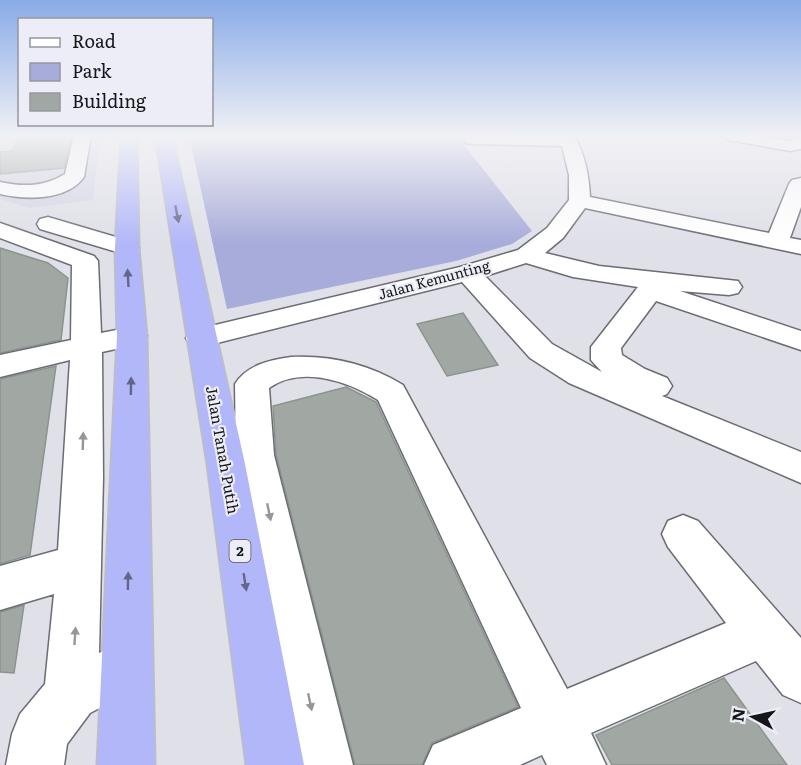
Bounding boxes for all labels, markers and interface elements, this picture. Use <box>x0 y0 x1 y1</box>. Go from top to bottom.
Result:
legend <box>18 18 213 126</box>
text: Road <box>72 27 116 54</box>
text: Park <box>72 57 113 84</box>
text: Building <box>72 87 147 114</box>
one-way arrow <box>173 204 182 223</box>
street label: Jalan Kemunting <box>376 254 492 304</box>
one-way arrow <box>124 268 133 287</box>
one-way arrow <box>126 376 136 395</box>
street label: Jalan Tanah Putih <box>201 384 246 516</box>
one-way arrow <box>79 432 88 451</box>
one-way arrow <box>264 503 274 521</box>
road number: 2 <box>230 540 250 562</box>
one-way arrow <box>123 571 132 590</box>
one-way arrow <box>240 572 249 591</box>
one-way arrow <box>70 626 79 645</box>
north arrow <box>723 687 783 747</box>
one-way arrow <box>306 693 316 712</box>
text: N <box>724 706 750 723</box>

